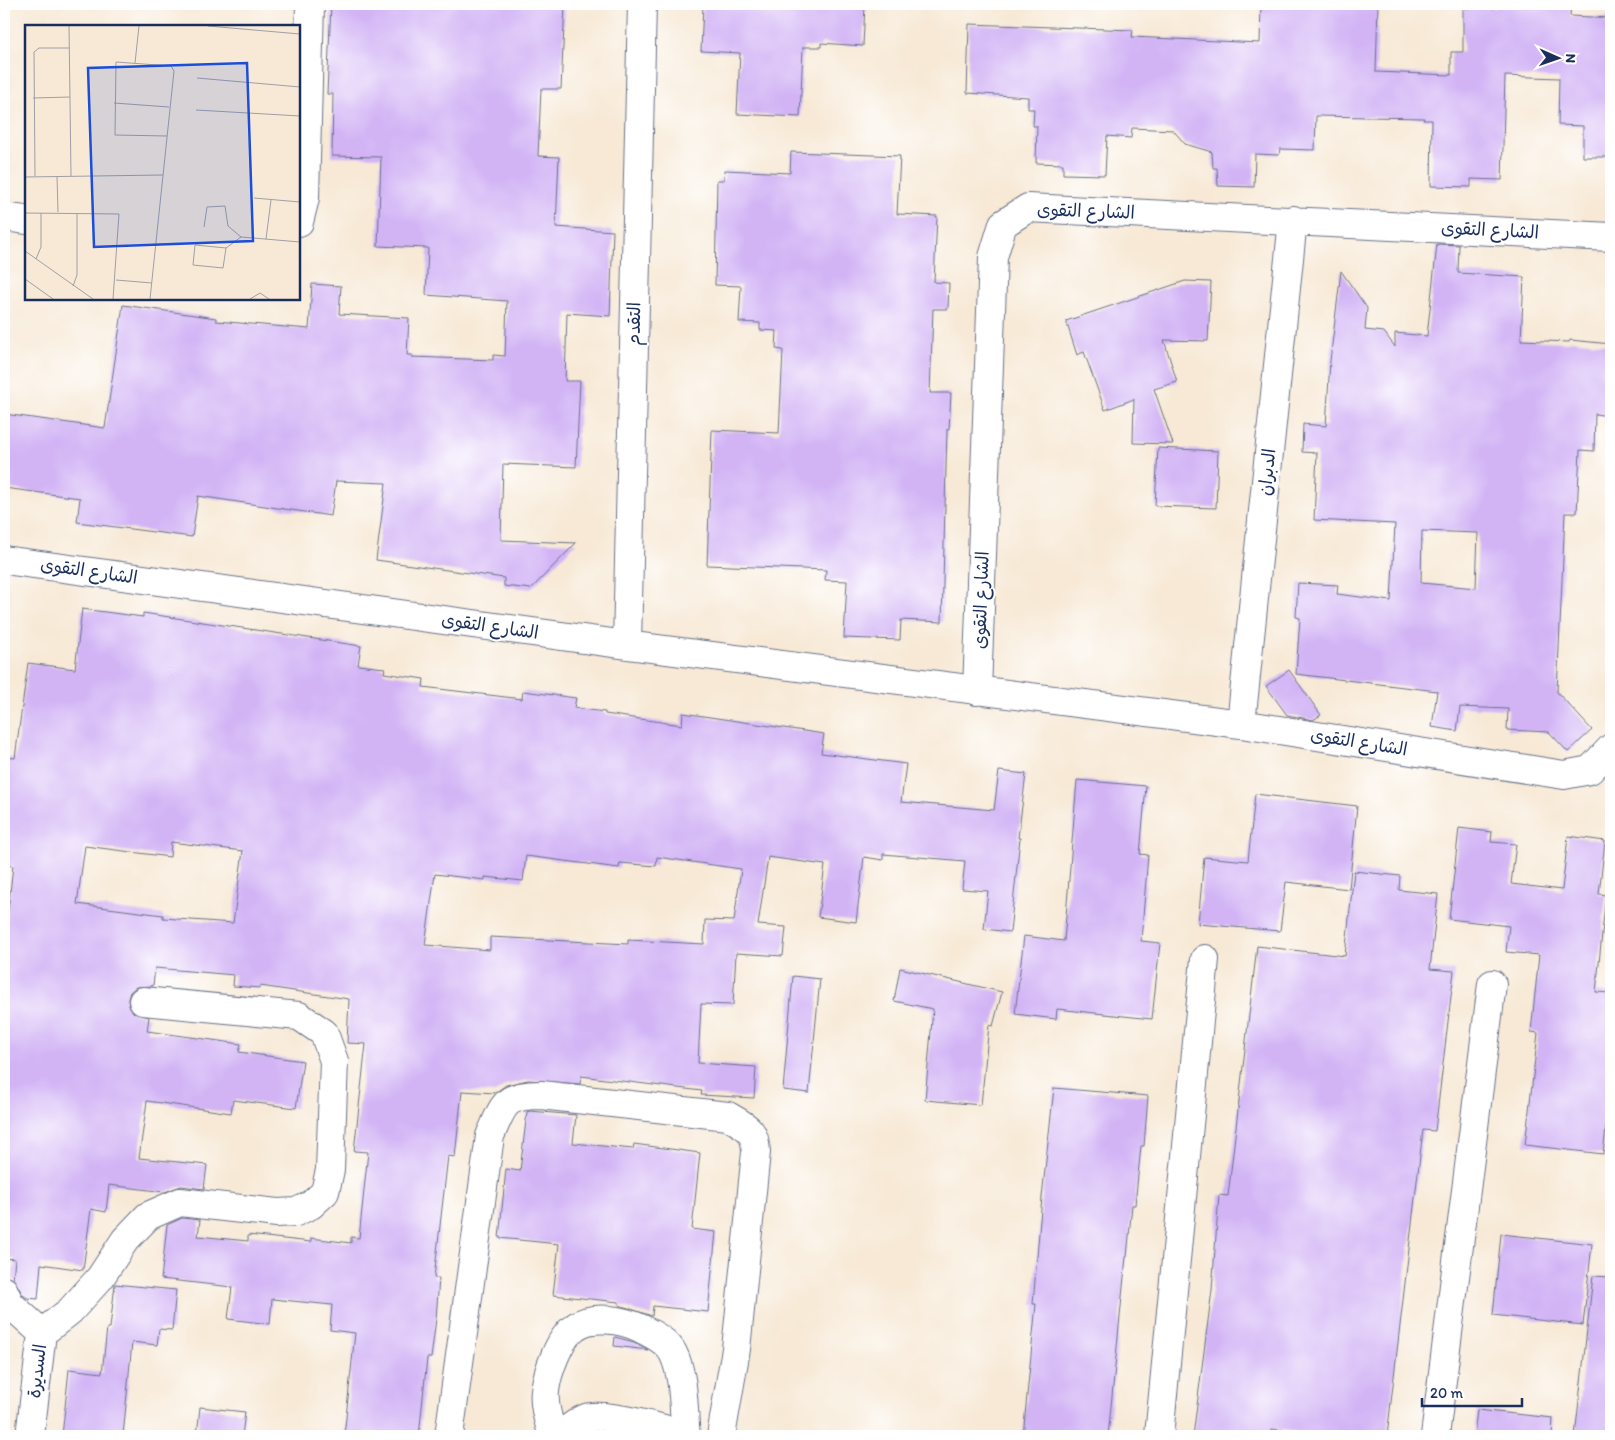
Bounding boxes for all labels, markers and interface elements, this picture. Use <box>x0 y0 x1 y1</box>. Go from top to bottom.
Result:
inset map <box>25 25 300 300</box>
north arrow <box>1532 32 1582 82</box>
text: N <box>1562 53 1579 63</box>
street label: الشارع التقوى <box>1037 198 1135 225</box>
street label: الشارع التقوى <box>1440 216 1540 245</box>
street label: التقدم <box>623 302 648 346</box>
street label: الدبران <box>1254 447 1280 497</box>
street label: الشارع التقوى <box>968 551 995 649</box>
street label: الشارع التقوى <box>39 553 139 590</box>
street label: الشارع التقوى <box>440 608 540 645</box>
street label: الشارع التقوى <box>1309 723 1409 762</box>
street label: السديرة <box>23 1343 51 1399</box>
scale bar <box>1422 1375 1522 1407</box>
text: 20 m <box>1430 1384 1464 1402</box>

